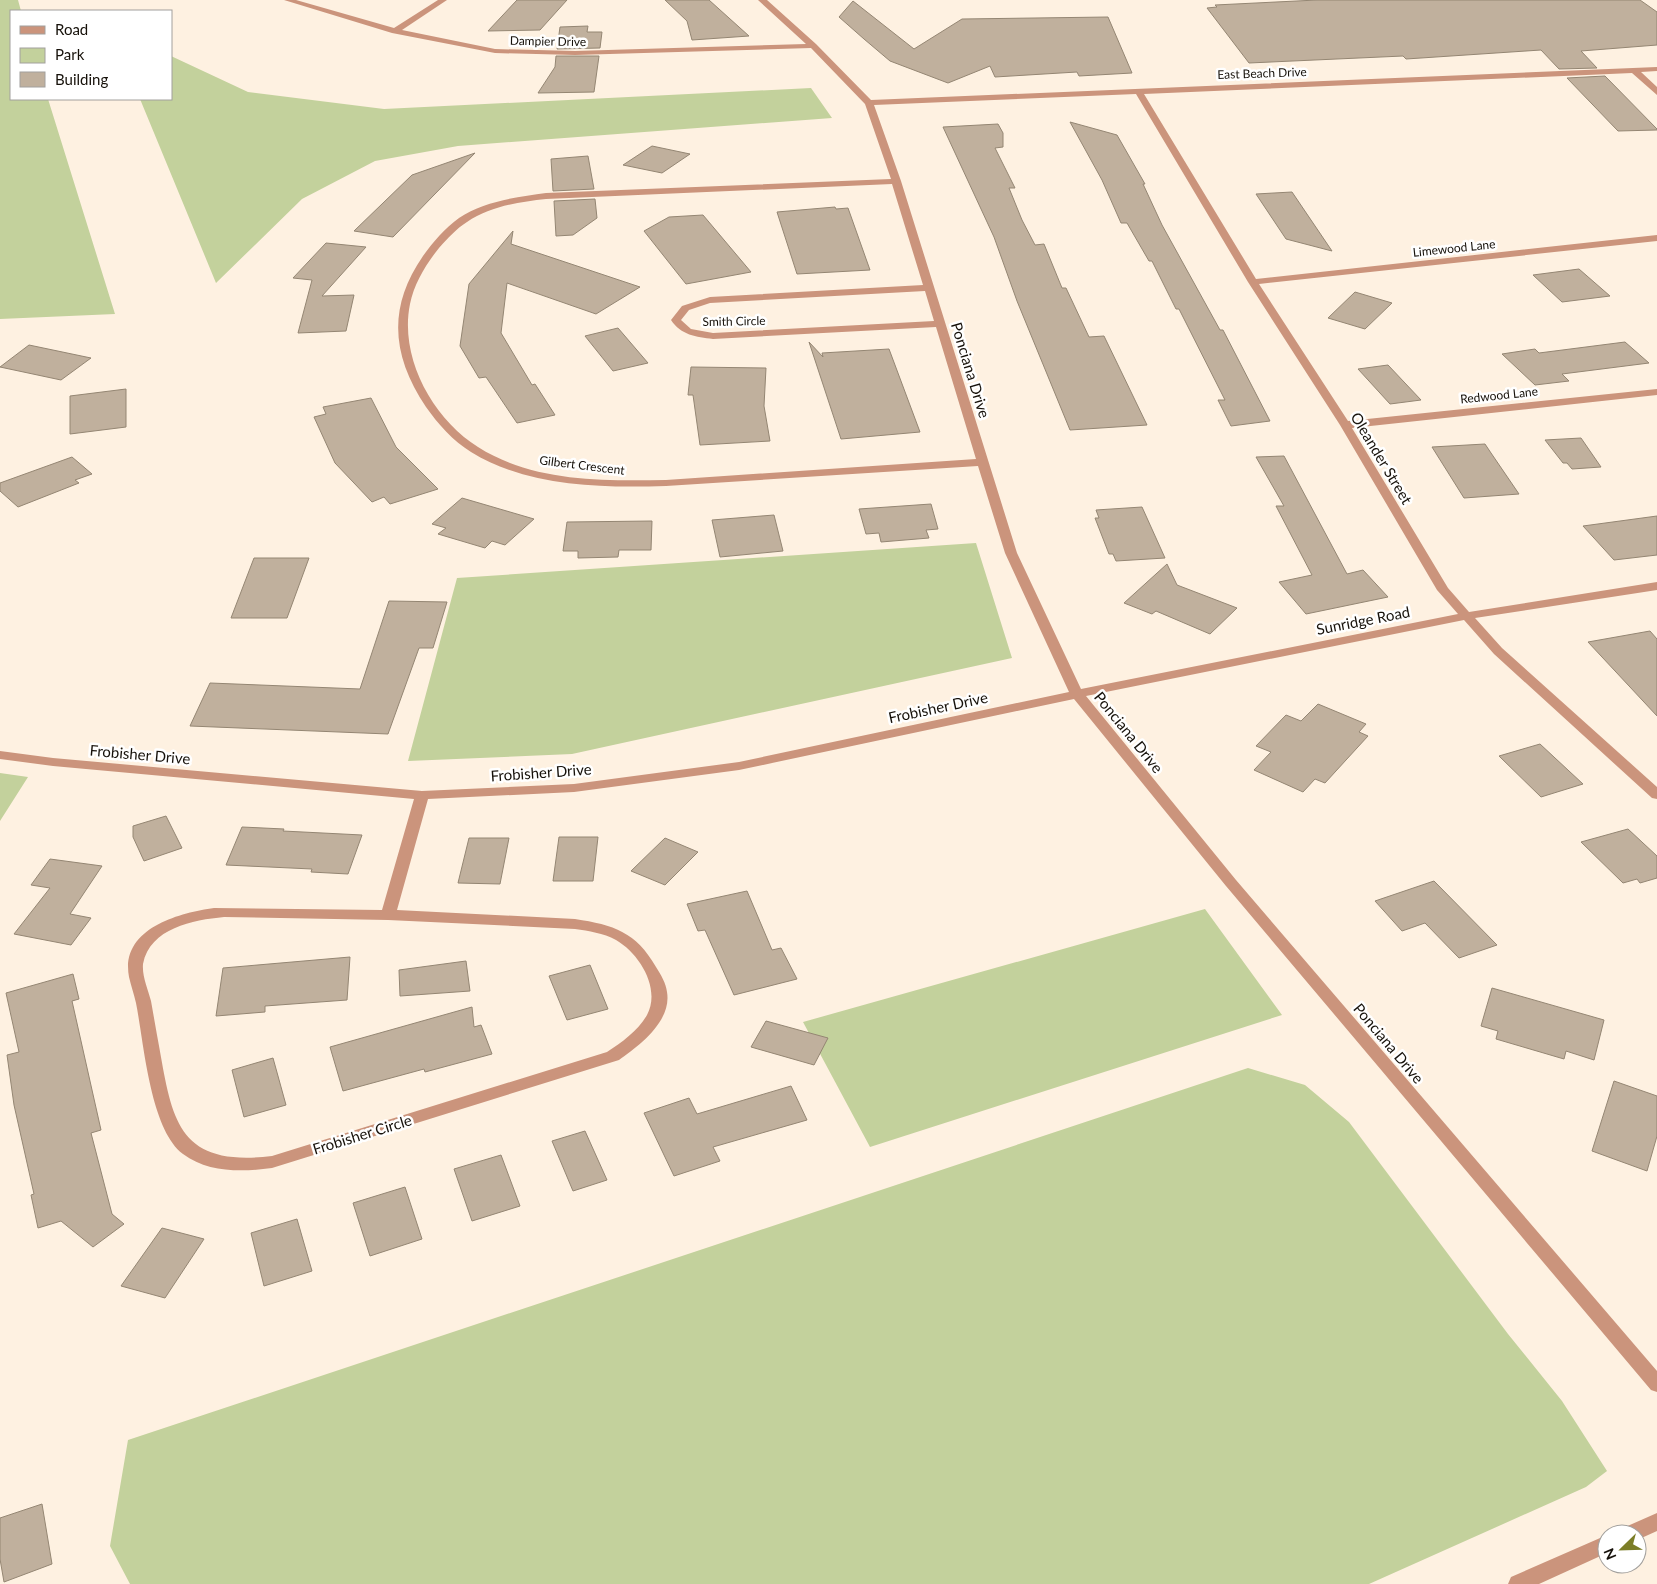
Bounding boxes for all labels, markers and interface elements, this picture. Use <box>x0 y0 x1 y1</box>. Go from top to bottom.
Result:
legend <box>10 10 172 100</box>
text: Road <box>55 20 88 38</box>
street label: Dampier Drive <box>510 33 586 49</box>
text: Park <box>55 45 85 63</box>
street label: East Beach Drive <box>1217 64 1307 82</box>
text: Building <box>55 70 108 88</box>
street label: Limewood Lane <box>1412 236 1496 260</box>
street label: Smith Circle <box>702 313 766 329</box>
street label: Ponciana Drive <box>948 320 994 420</box>
street label: Redwood Lane <box>1459 383 1539 407</box>
street label: Oleander Street <box>1348 409 1417 508</box>
street label: Gilbert Crescent <box>539 452 626 478</box>
street label: Sunridge Road <box>1315 602 1411 638</box>
street label: Frobisher Drive <box>887 688 989 726</box>
street label: Ponciana Drive <box>1091 688 1167 776</box>
street label: Frobisher Drive <box>89 741 191 767</box>
street label: Frobisher Drive <box>490 759 592 785</box>
street label: Ponciana Drive <box>1350 999 1428 1087</box>
street label: Frobisher Circle <box>310 1110 414 1158</box>
north arrow <box>1597 1524 1647 1574</box>
text: N <box>1600 1546 1620 1563</box>

